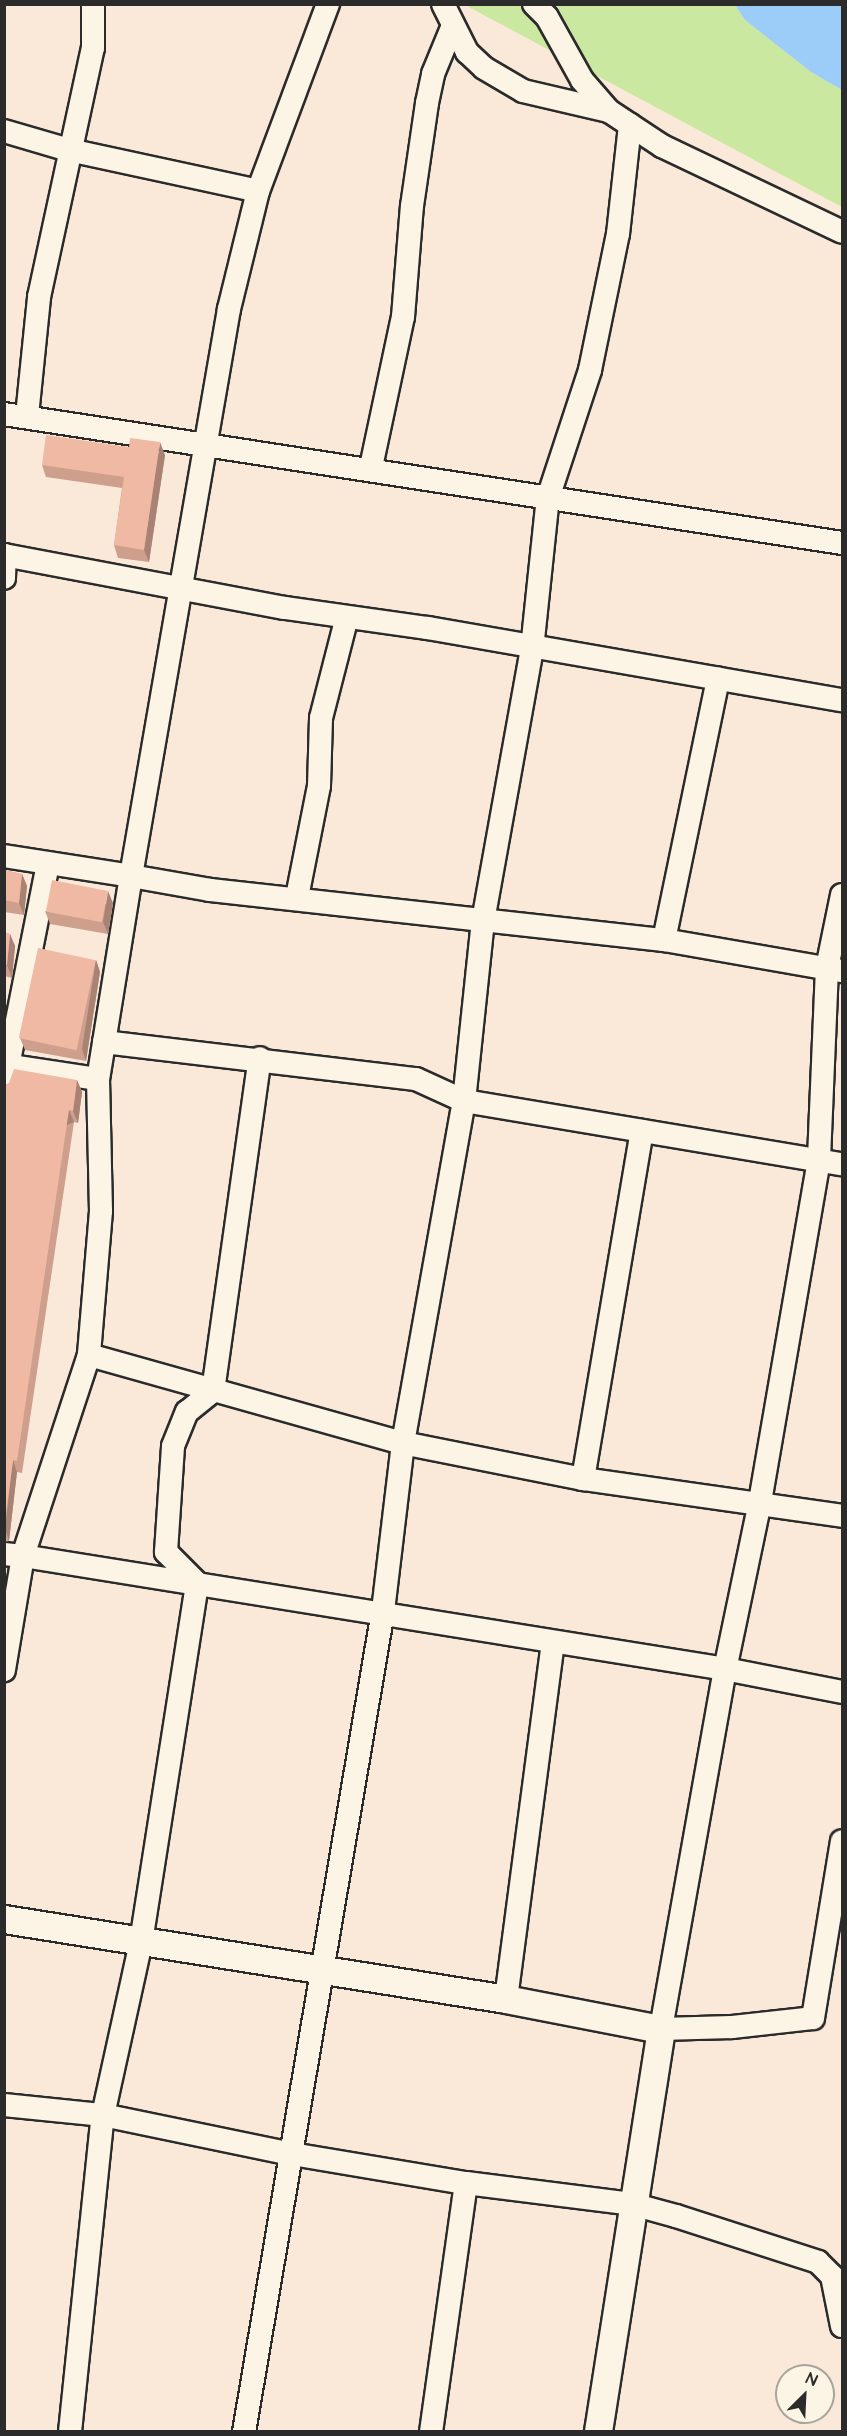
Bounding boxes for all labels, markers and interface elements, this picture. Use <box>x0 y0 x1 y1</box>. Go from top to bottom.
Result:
north arrow <box>775 2364 835 2424</box>
text: N <box>802 2367 821 2391</box>

